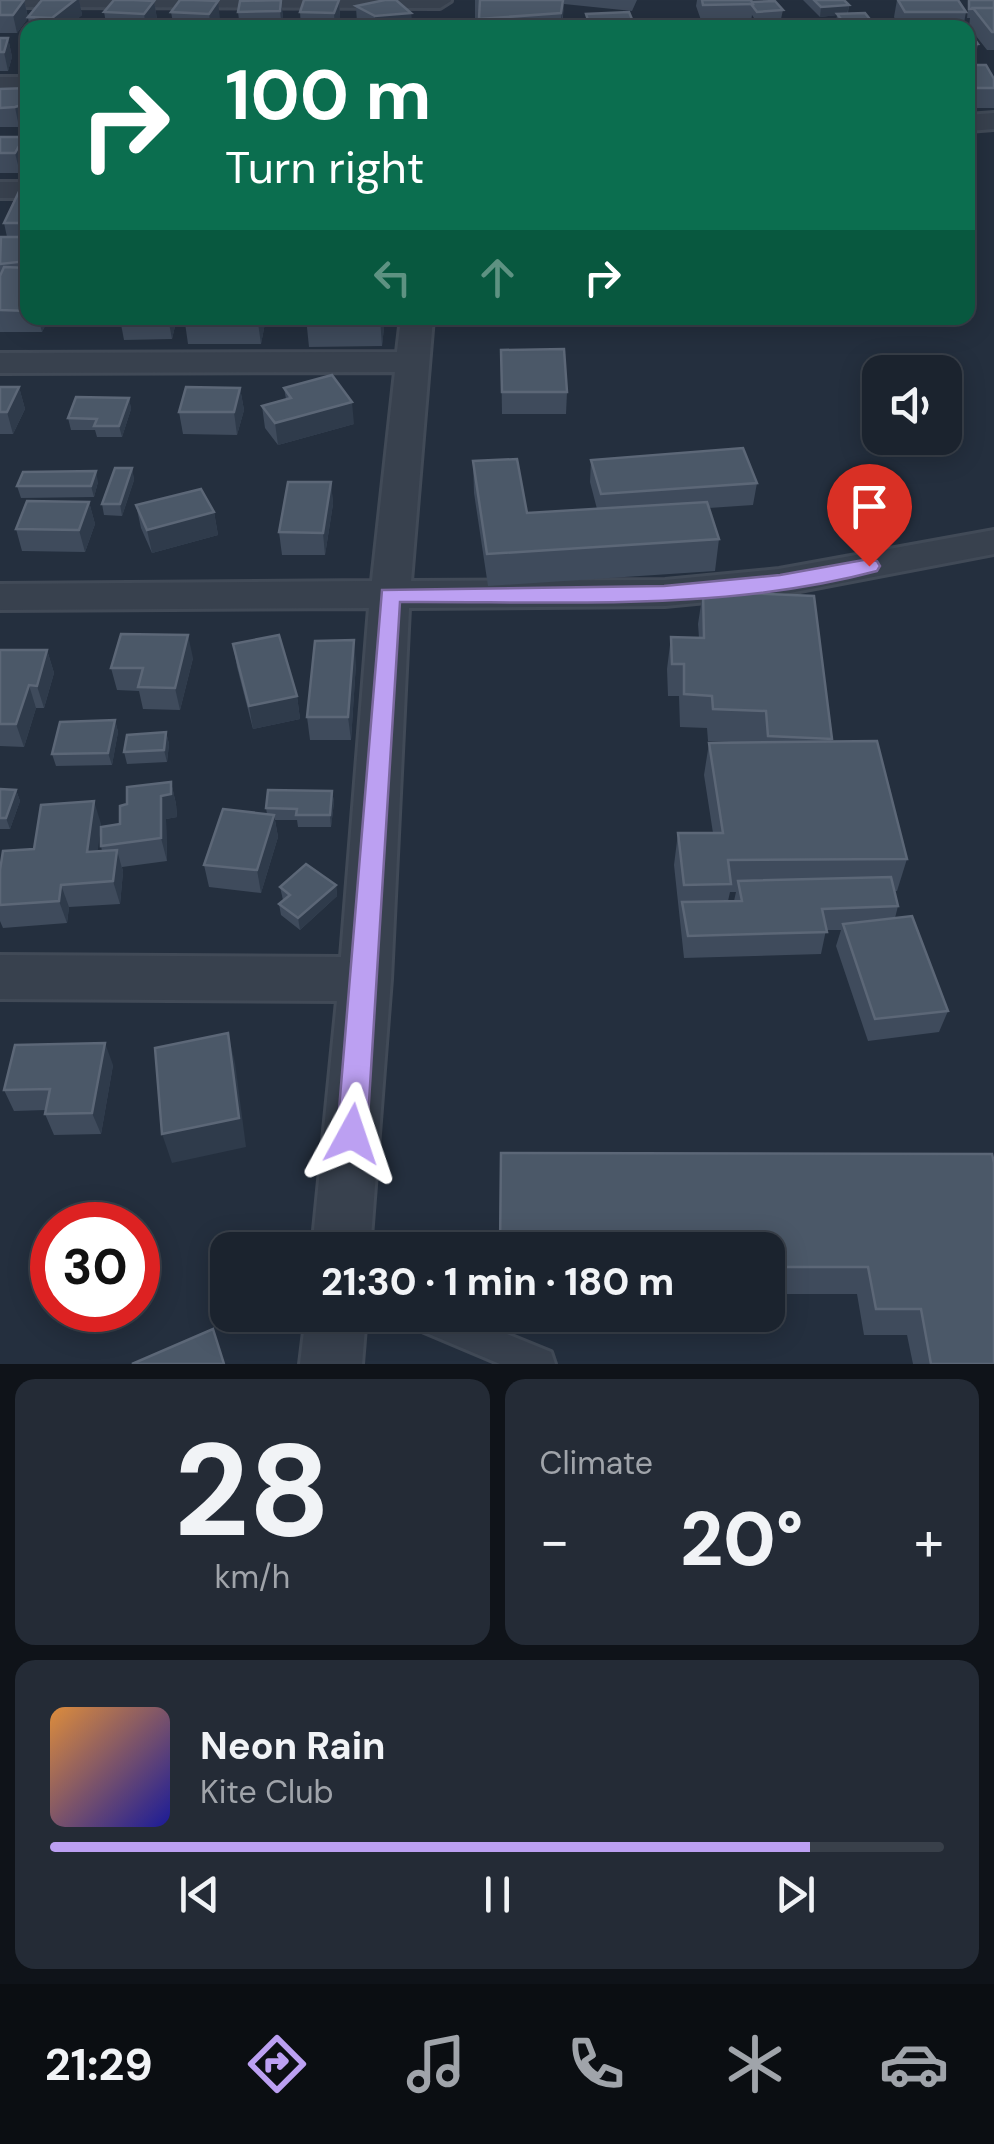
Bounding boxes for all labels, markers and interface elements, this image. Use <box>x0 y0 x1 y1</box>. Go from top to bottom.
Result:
text: 100 m <box>225 50 431 141</box>
icon: right <box>60 60 190 190</box>
text: Turn right <box>225 138 424 197</box>
icon: left <box>365 250 420 305</box>
icon: ahead <box>470 250 525 305</box>
icon: right <box>575 250 630 305</box>
map controls <box>862 355 962 455</box>
button: sound <box>862 355 962 455</box>
pin <box>827 464 912 567</box>
icon: arrive <box>842 479 897 534</box>
position arrow <box>300 1082 404 1186</box>
speed limit sign: 30 <box>30 1202 160 1332</box>
text: 21:30 · 1 min · 180 m <box>321 1257 674 1307</box>
text: 28 <box>174 1406 330 1575</box>
text: Climate <box>540 1442 653 1484</box>
text: 20° <box>680 1491 803 1588</box>
text: − <box>540 1505 570 1577</box>
text: + <box>914 1505 944 1577</box>
text: km/h <box>214 1556 290 1598</box>
text: Neon Rain <box>200 1721 385 1771</box>
text: Kite Club <box>200 1771 334 1813</box>
icon: previous <box>172 1867 227 1922</box>
icon: pause <box>470 1867 525 1922</box>
icon: next <box>768 1867 823 1922</box>
icon: directions <box>242 2029 312 2099</box>
icon: music <box>401 2029 471 2099</box>
icon: phone <box>561 2029 631 2099</box>
icon: climate <box>720 2029 790 2099</box>
icon: car <box>879 2029 949 2099</box>
text: 21:29 <box>45 2035 153 2094</box>

